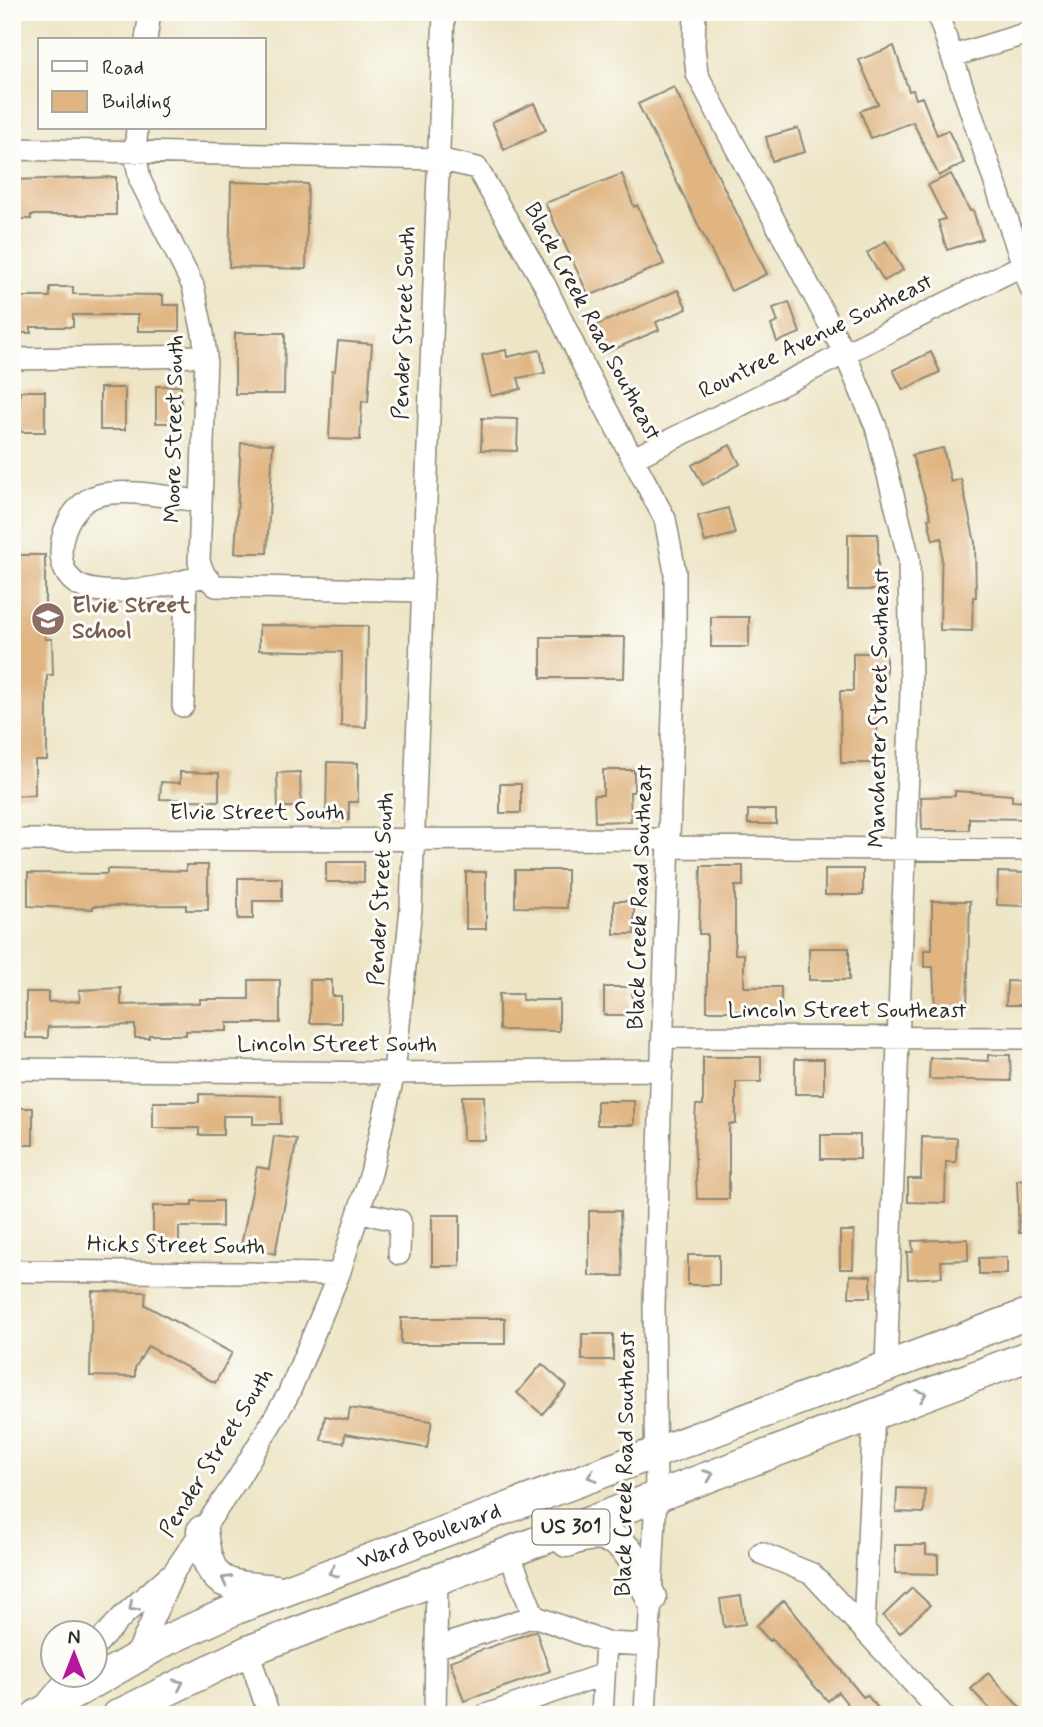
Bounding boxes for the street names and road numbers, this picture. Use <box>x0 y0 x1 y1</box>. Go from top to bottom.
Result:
street label: Black Creek Road Southeast <box>516 198 668 446</box>
street label: Pender Street South <box>387 226 423 420</box>
street label: Rountree Avenue Southeast <box>694 267 938 407</box>
street label: Moore Street South <box>158 335 192 523</box>
street label: Manchester Street Southeast <box>863 568 897 848</box>
street label: Black Creek Road Southeast <box>621 764 661 1030</box>
street label: Pender Street South <box>362 791 402 987</box>
street label: Elvie Street South <box>169 798 345 828</box>
street label: Lincoln Street Southeast <box>728 996 966 1026</box>
street label: Lincoln Street South <box>237 1030 437 1060</box>
street label: Hicks Street South <box>87 1229 265 1263</box>
street label: Black Creek Road Southeast <box>609 1331 643 1597</box>
street label: Pender Street South <box>153 1363 281 1543</box>
street label: Ward Boulevard <box>353 1497 505 1577</box>
road number: US 301 <box>532 1510 610 1544</box>

